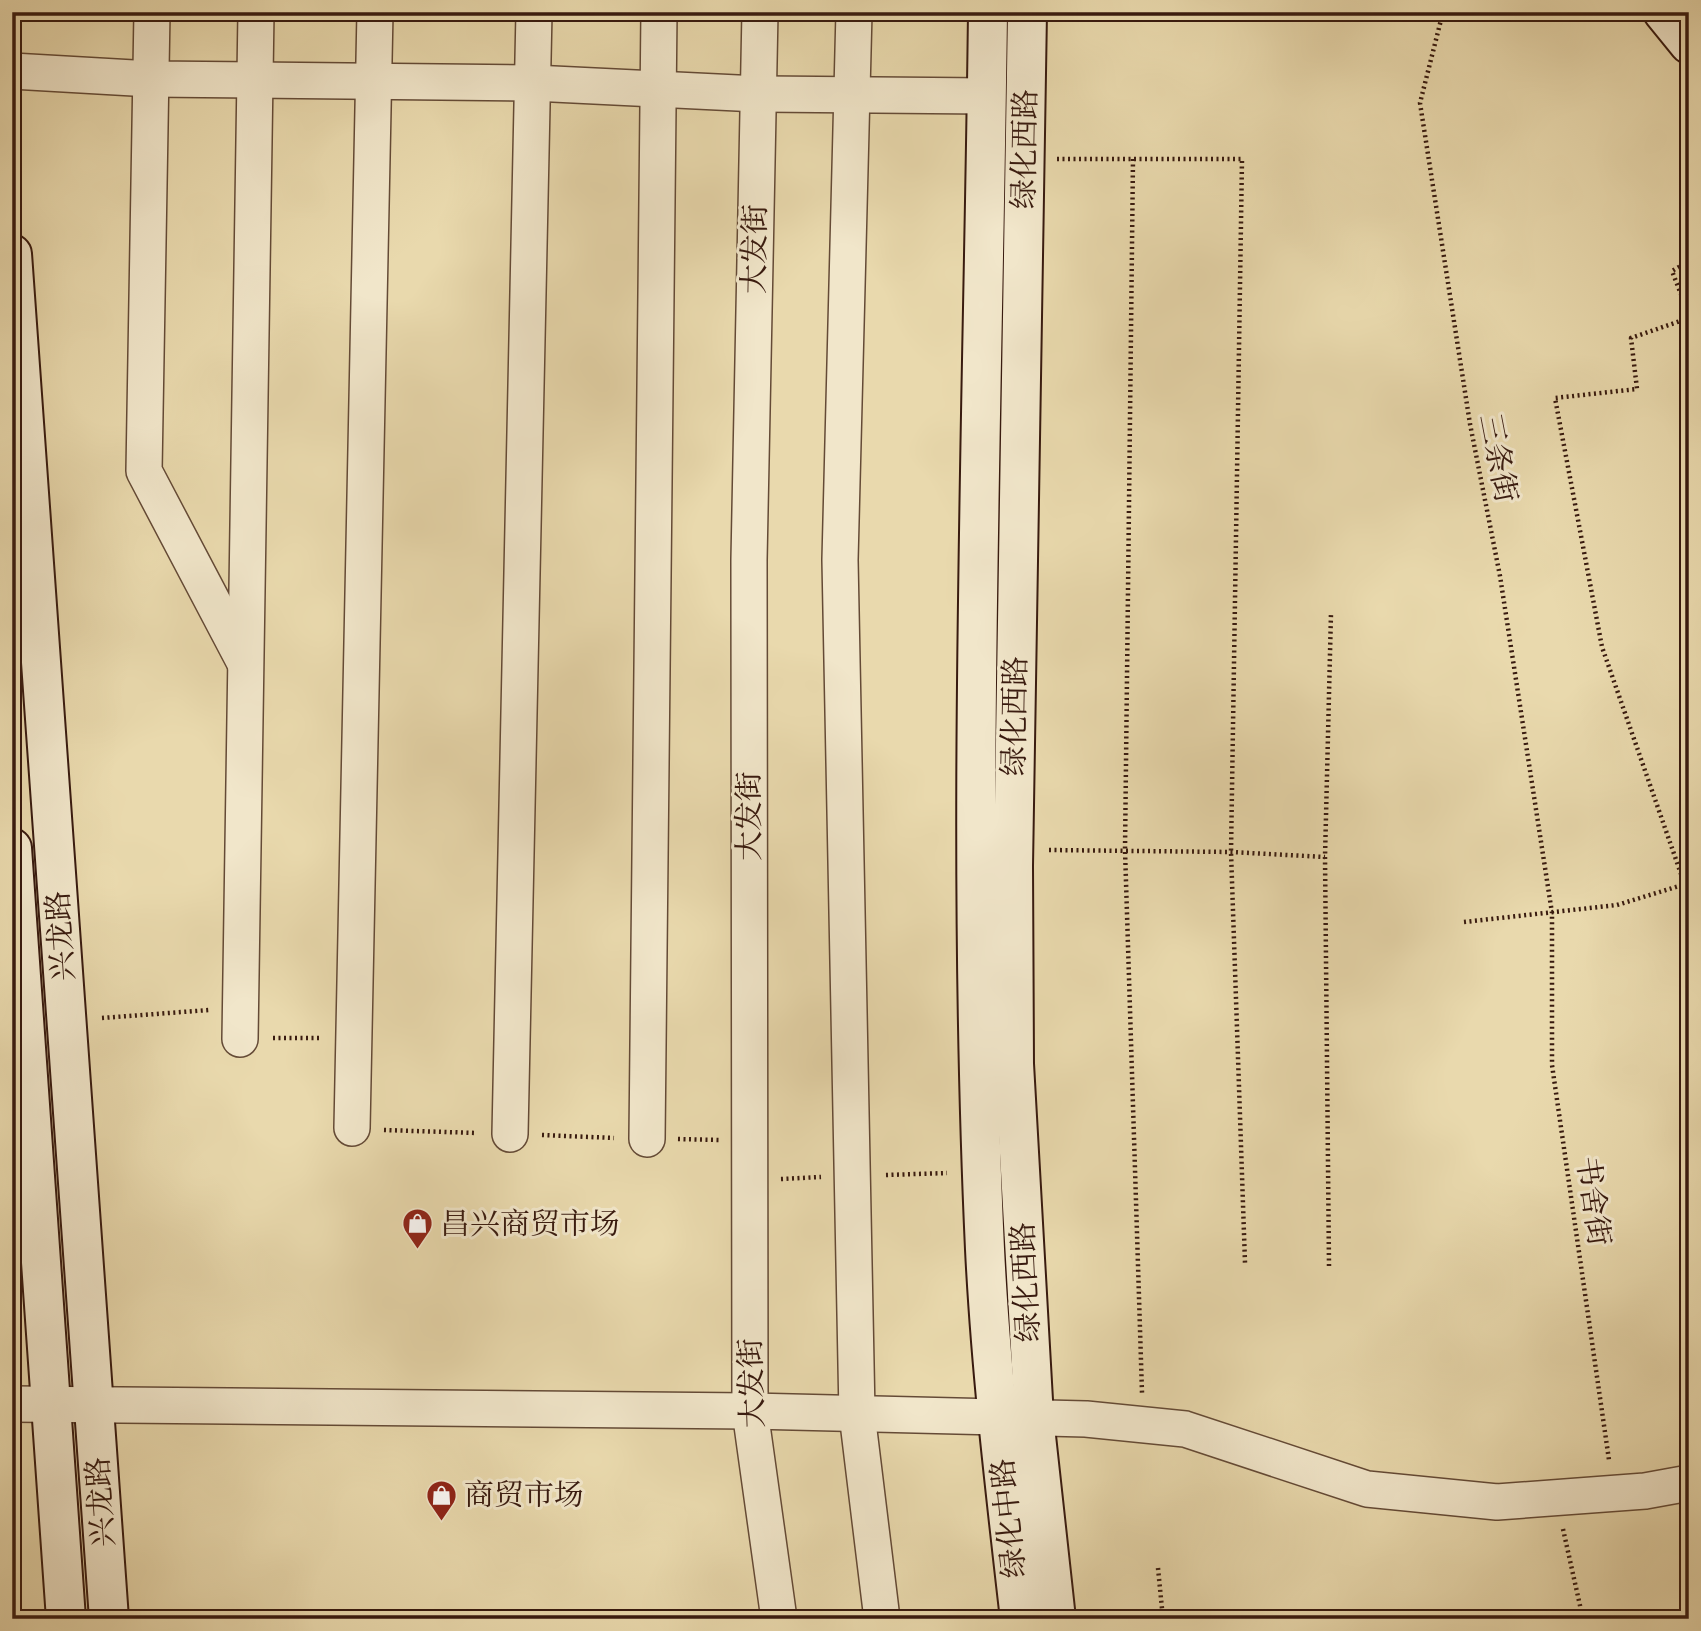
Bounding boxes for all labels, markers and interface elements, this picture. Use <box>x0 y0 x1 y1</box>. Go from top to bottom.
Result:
street label: 绿化西路 <box>1005 89 1045 209</box>
street label: 大发街 <box>736 204 774 294</box>
street label: 三条街 <box>1471 410 1525 506</box>
street label: 绿化西路 <box>995 656 1035 776</box>
street label: 大发街 <box>731 771 768 861</box>
street label: 兴龙路 <box>39 890 83 982</box>
street label: 书舍街 <box>1568 1154 1618 1248</box>
place label: 昌兴商贸市场 <box>440 1206 620 1243</box>
shop icon: 昌兴商贸市场 <box>400 1207 434 1251</box>
street label: 绿化西路 <box>1004 1221 1048 1343</box>
street label: 大发街 <box>732 1337 772 1429</box>
street label: 兴龙路 <box>79 1456 123 1548</box>
street label: 绿化中路 <box>984 1456 1034 1580</box>
place label: 商贸市场 <box>464 1477 584 1514</box>
shop icon: 商贸市场 <box>424 1478 458 1522</box>

